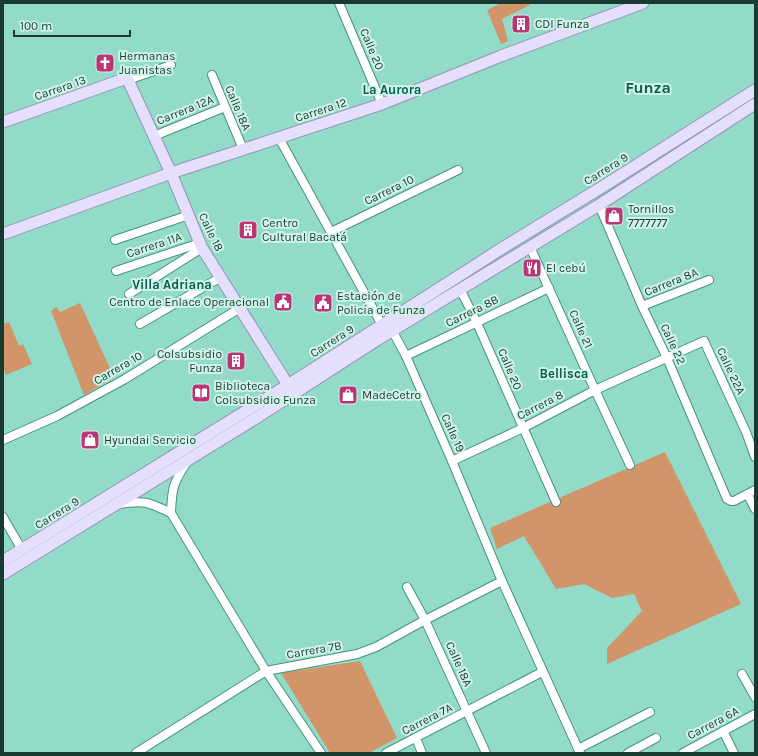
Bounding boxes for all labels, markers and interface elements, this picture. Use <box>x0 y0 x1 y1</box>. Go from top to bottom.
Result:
scale bar <box>14 12 130 38</box>
building icon: CDI Funza <box>510 13 532 35</box>
place label: CDI Funza <box>535 17 589 31</box>
text: 100 m <box>20 19 52 33</box>
street label: Calle 20 <box>357 26 387 72</box>
place label: Hermanas Juanistas <box>119 49 176 77</box>
church icon: Hermanas Juanistas <box>94 52 116 74</box>
street label: Carrera 13 <box>32 73 88 103</box>
district label: Funza <box>625 78 671 97</box>
district label: La Aurora <box>363 82 421 97</box>
street label: Calle 18A <box>222 83 254 133</box>
street label: Carrera 12A <box>154 92 216 128</box>
street label: Carrera 12 <box>293 95 349 125</box>
street label: Carrera 9 <box>581 150 631 188</box>
street label: Carrera 10 <box>362 172 416 208</box>
place label: Tornillos 7777777 <box>628 202 674 230</box>
shop icon: Tornillos 7777777 <box>603 205 625 227</box>
street label: Calle 18 <box>196 210 226 254</box>
place label: Centro Cultural Bacatá <box>262 216 347 244</box>
building icon: Centro Cultural Bacatá <box>237 219 259 241</box>
street label: Carrera 11A <box>125 229 184 261</box>
restaurant icon: El cebú <box>521 257 543 279</box>
place label: El cebú <box>546 261 586 275</box>
street label: Carrera 8A <box>642 265 700 299</box>
district label: Villa Adriana <box>132 277 212 292</box>
place label: Estación de Policía de Funza <box>337 289 425 317</box>
public building icon: Centro de Enlace Operacional <box>272 291 294 313</box>
public building icon: Estación de Policía de Funza <box>312 292 334 314</box>
street label: Carrera 8B <box>443 292 501 330</box>
place label: Centro de Enlace Operacional <box>109 295 269 309</box>
street label: Calle 21 <box>566 308 596 350</box>
street label: Calle 22 <box>657 321 689 367</box>
street label: Carrera 9 <box>307 322 357 360</box>
street label: Calle 22A <box>714 345 748 397</box>
street label: Calle 20 <box>495 346 525 392</box>
place label: Colsubsidio Funza <box>157 347 222 375</box>
street label: Carrera 10 <box>91 349 145 387</box>
building icon: Colsubsidio Funza <box>225 350 247 372</box>
district label: Bellisca <box>540 366 588 381</box>
place label: Biblioteca Colsubsidio Funza <box>215 379 316 407</box>
library icon: Biblioteca Colsubsidio Funza <box>190 382 212 404</box>
shop icon: MadeCetro <box>337 384 359 406</box>
street label: Carrera 8 <box>515 387 565 423</box>
place label: MadeCetro <box>362 388 421 402</box>
street label: Calle 19 <box>438 412 468 454</box>
shop icon: Hyundai Servicio <box>79 429 101 451</box>
place label: Hyundai Servicio <box>104 433 196 447</box>
street label: Carrera 9 <box>32 494 82 532</box>
street label: Carrera 7B <box>285 638 343 662</box>
street label: Calle 18A <box>443 639 475 689</box>
street label: Carrera 7A <box>399 700 455 738</box>
street label: Carrera 6A <box>685 704 741 742</box>

